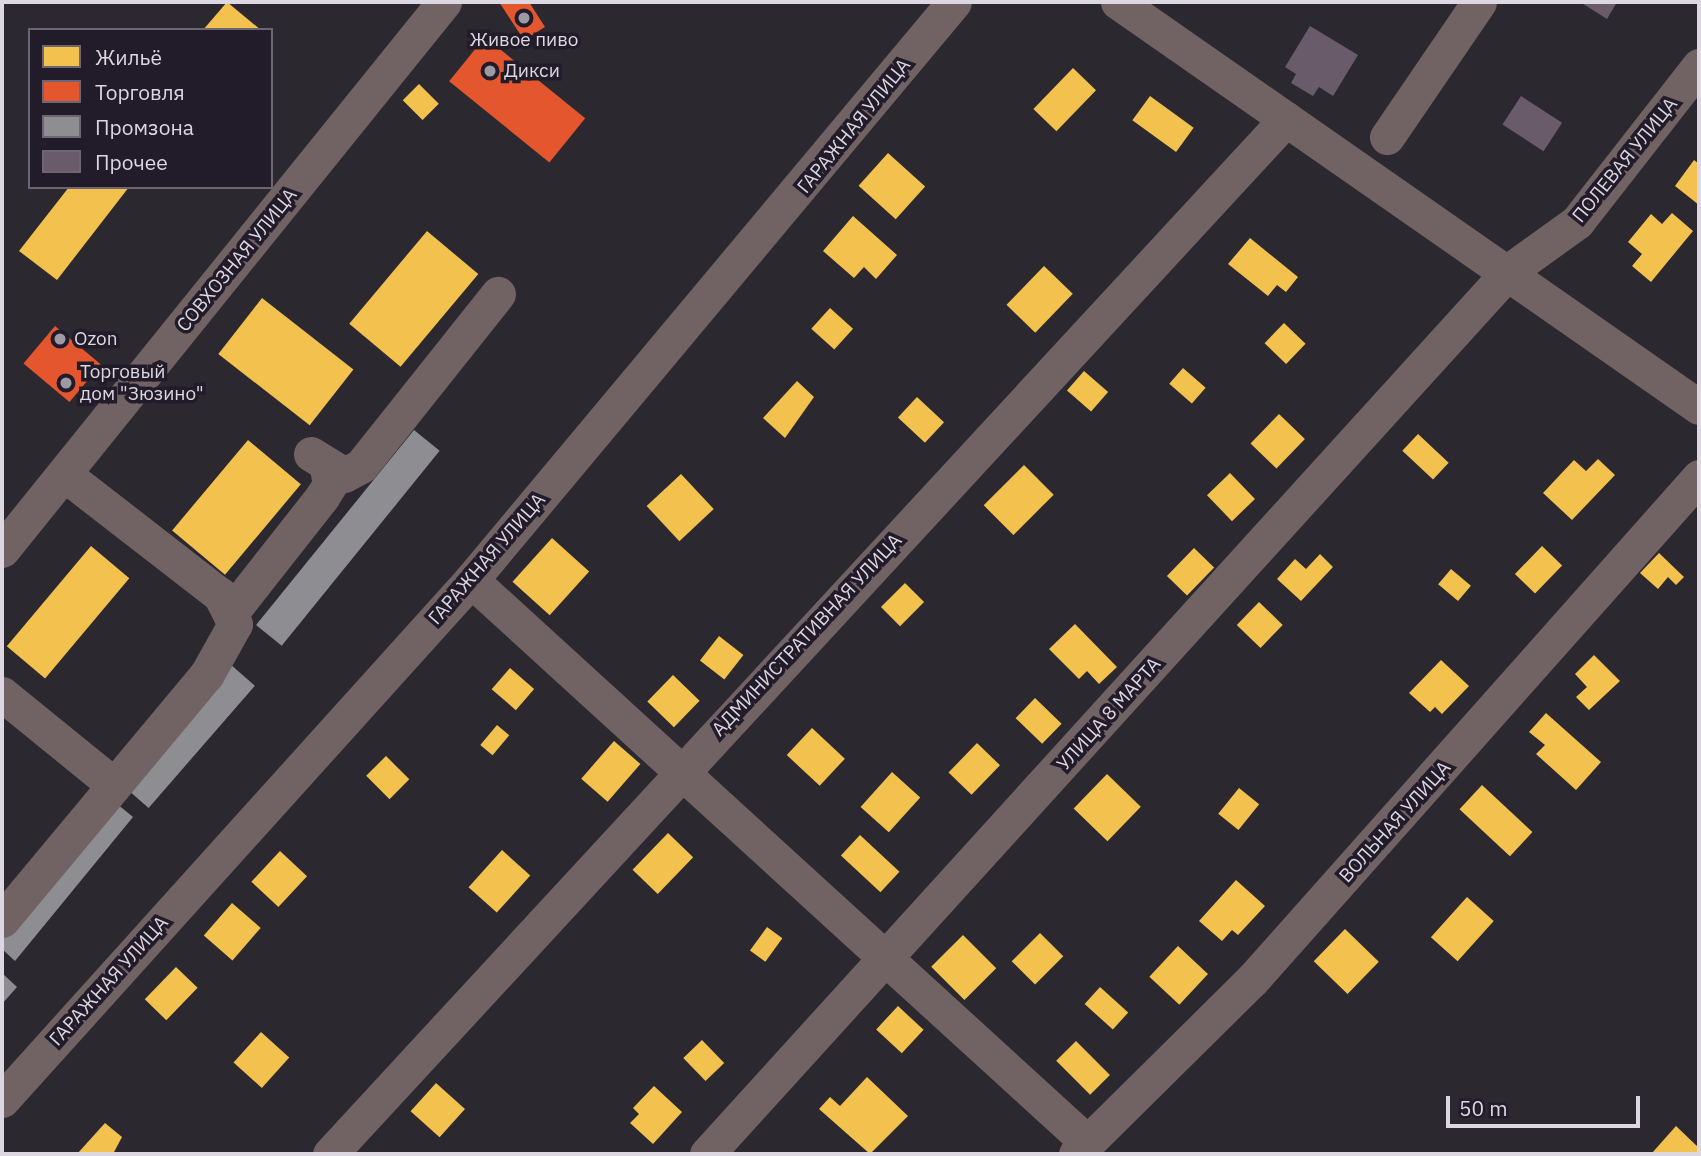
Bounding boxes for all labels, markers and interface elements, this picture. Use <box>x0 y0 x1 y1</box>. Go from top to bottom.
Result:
marker: Живое пиво <box>516 10 532 26</box>
legend <box>28 28 273 189</box>
place label: Живое пиво <box>469 29 579 51</box>
text: Жильё <box>95 43 162 71</box>
street label: ГАРАЖНАЯ УЛИЦА <box>793 54 915 198</box>
place label: Дикси <box>504 60 560 82</box>
marker: Дикси <box>482 63 498 79</box>
text: Торговля <box>95 78 185 106</box>
street label: ПОЛЕВАЯ УЛИЦА <box>1568 93 1682 227</box>
text: Промзона <box>95 113 194 141</box>
text: Прочее <box>95 148 168 176</box>
street label: СОВХОЗНАЯ УЛИЦА <box>172 184 302 336</box>
place label: Ozon <box>74 328 118 350</box>
marker: Ozon <box>52 331 68 347</box>
place label: Торговый дом "Зюзино" <box>80 361 204 405</box>
marker: Торговый дом "Зюзино" <box>58 375 74 391</box>
street label: ГАРАЖНАЯ УЛИЦА <box>424 489 550 629</box>
street label: АДМИНИСТРАТИВНАЯ УЛИЦА <box>707 529 907 741</box>
street label: УЛИЦА 8 МАРТА <box>1052 653 1166 775</box>
street label: ВОЛЬНАЯ УЛИЦА <box>1335 757 1455 887</box>
street label: ГАРАЖНАЯ УЛИЦА <box>45 911 173 1051</box>
scale bar <box>1449 1082 1643 1126</box>
text: 50 m <box>1459 1094 1508 1122</box>

